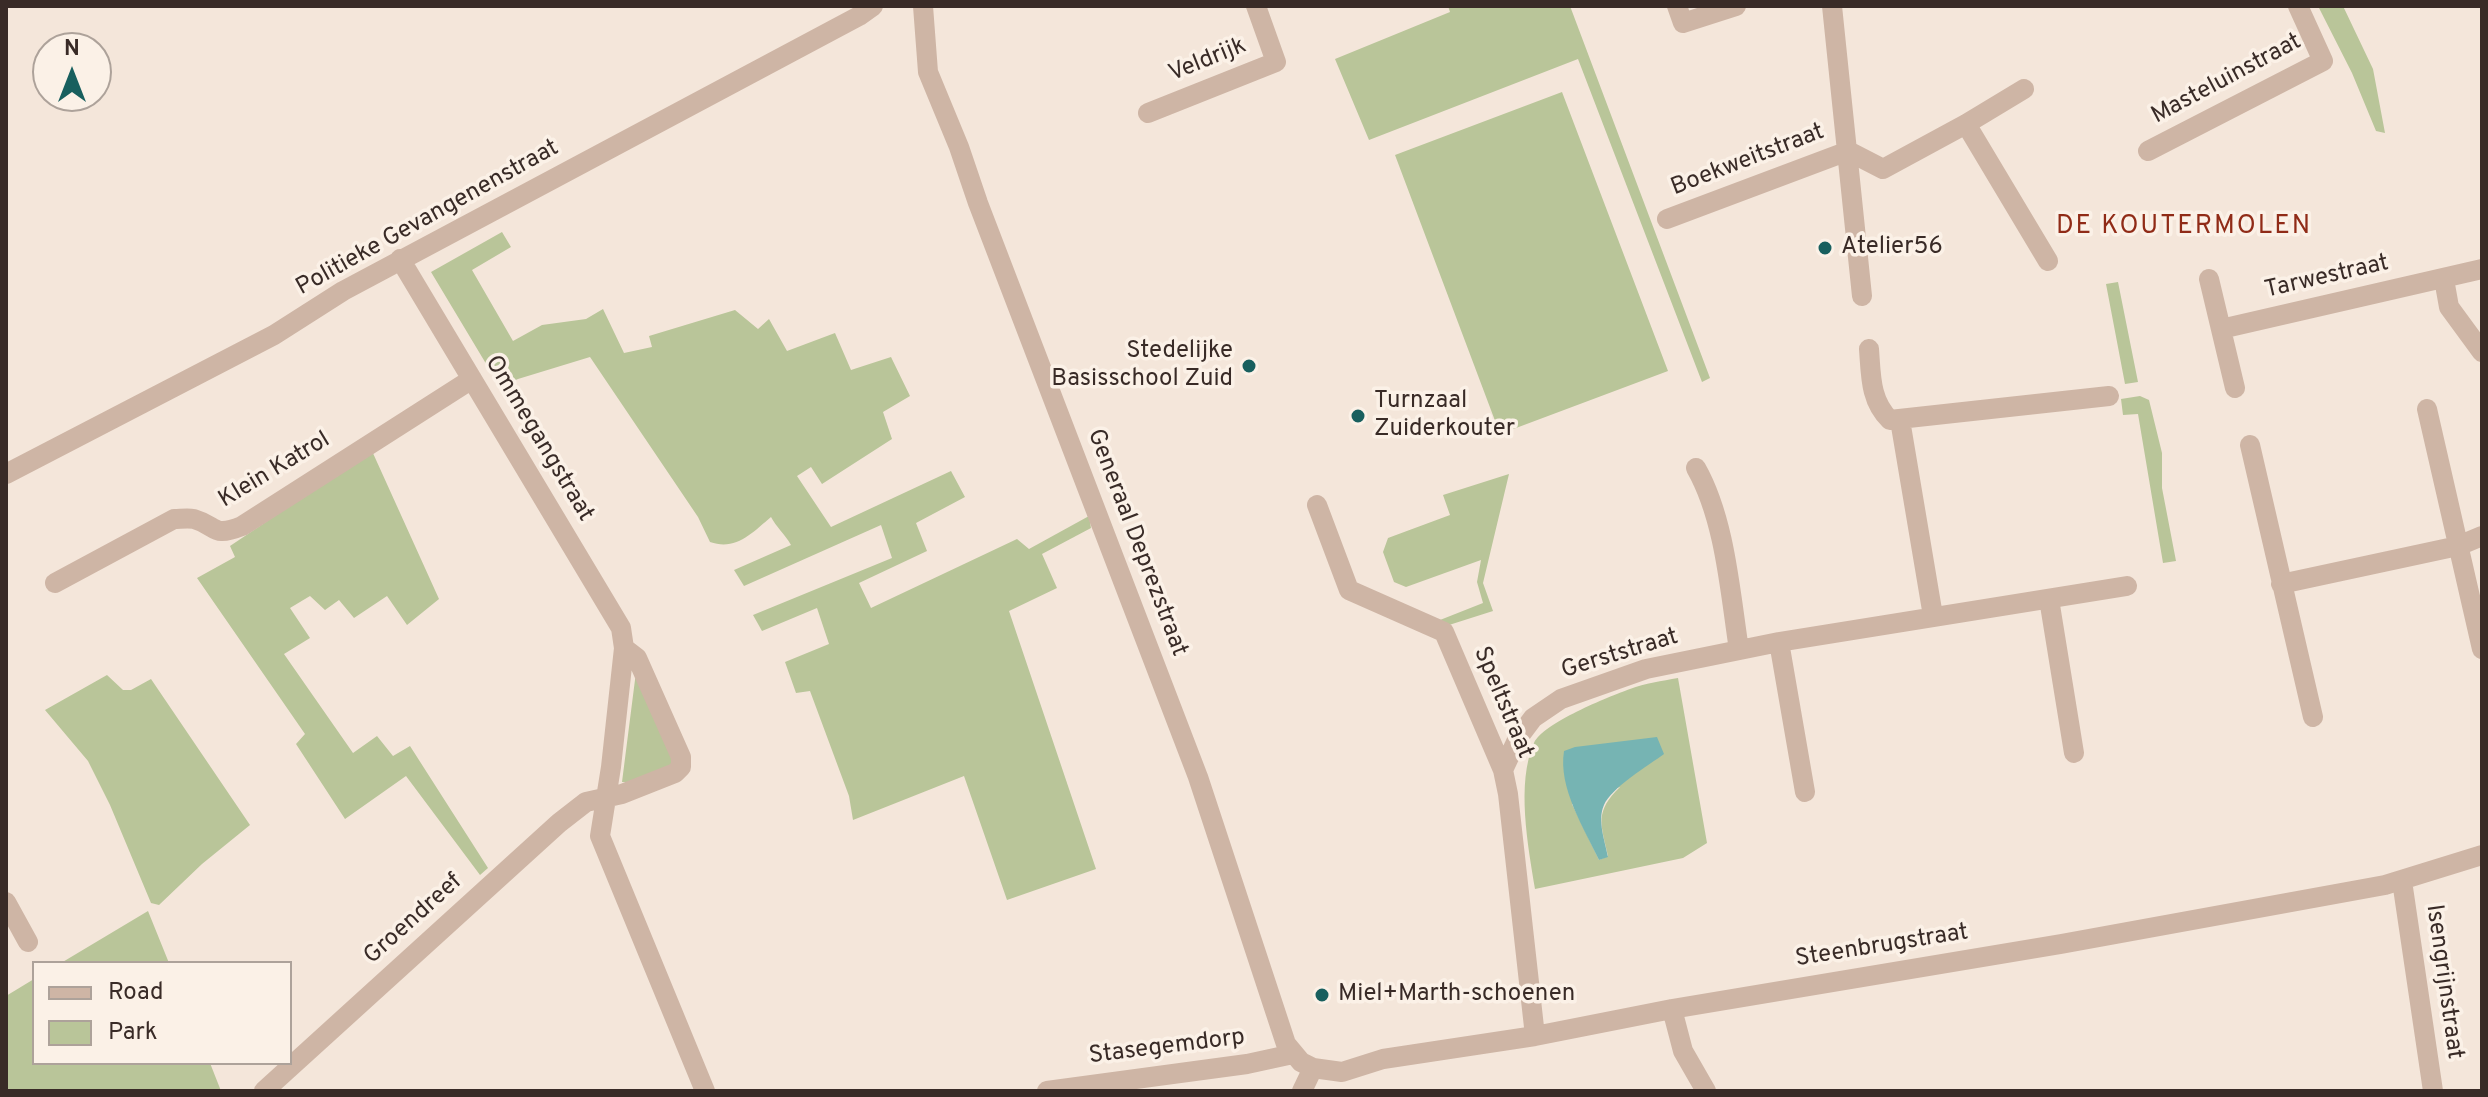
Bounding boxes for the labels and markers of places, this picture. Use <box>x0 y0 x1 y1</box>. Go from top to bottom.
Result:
place label: Atelier56 <box>1841 234 1943 262</box>
marker: Atelier56 <box>1816 239 1834 257</box>
place label: Stedelijke Basisschool Zuid <box>1051 338 1233 394</box>
marker: Stedelijke Basisschool Zuid <box>1240 357 1258 375</box>
place label: Turnzaal Zuiderkouter <box>1374 388 1515 444</box>
marker: Turnzaal Zuiderkouter <box>1349 407 1367 425</box>
place label: Miel+Marth-schoenen <box>1338 981 1575 1009</box>
marker: Miel+Marth-schoenen <box>1313 986 1331 1004</box>

